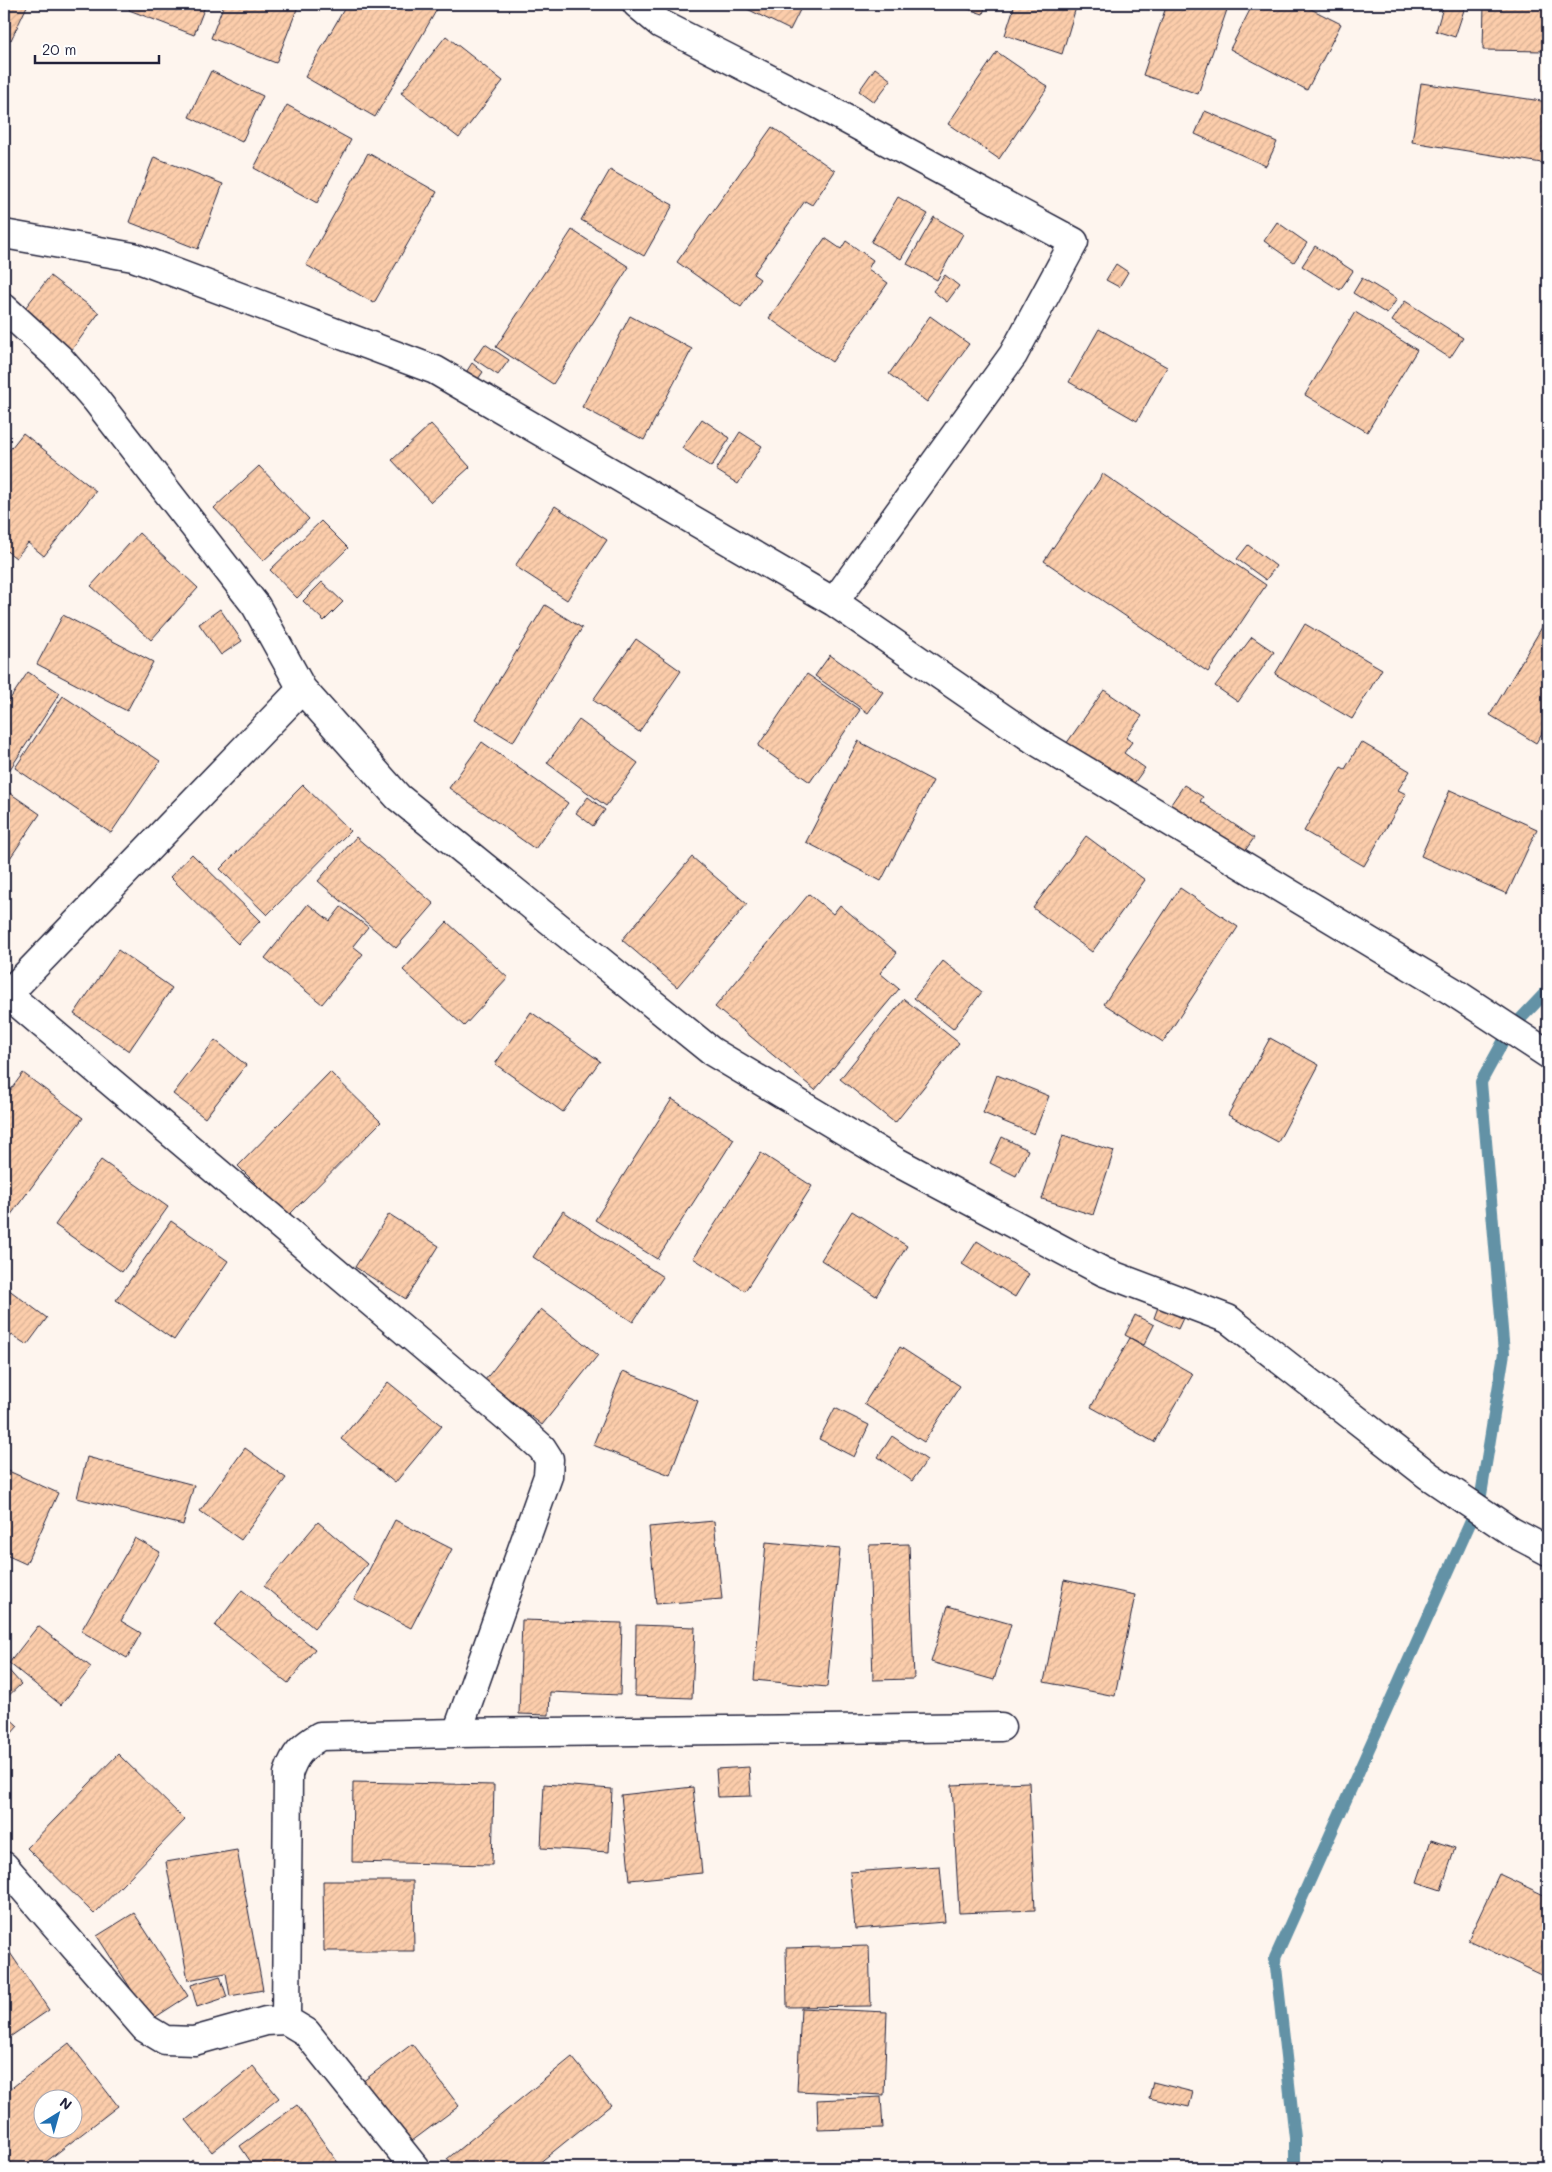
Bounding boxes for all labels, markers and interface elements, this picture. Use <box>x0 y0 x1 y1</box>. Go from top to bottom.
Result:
scale bar <box>35 32 159 64</box>
text: 20 m <box>42 39 76 59</box>
north arrow <box>32 2090 82 2140</box>
text: N <box>56 2092 76 2114</box>

